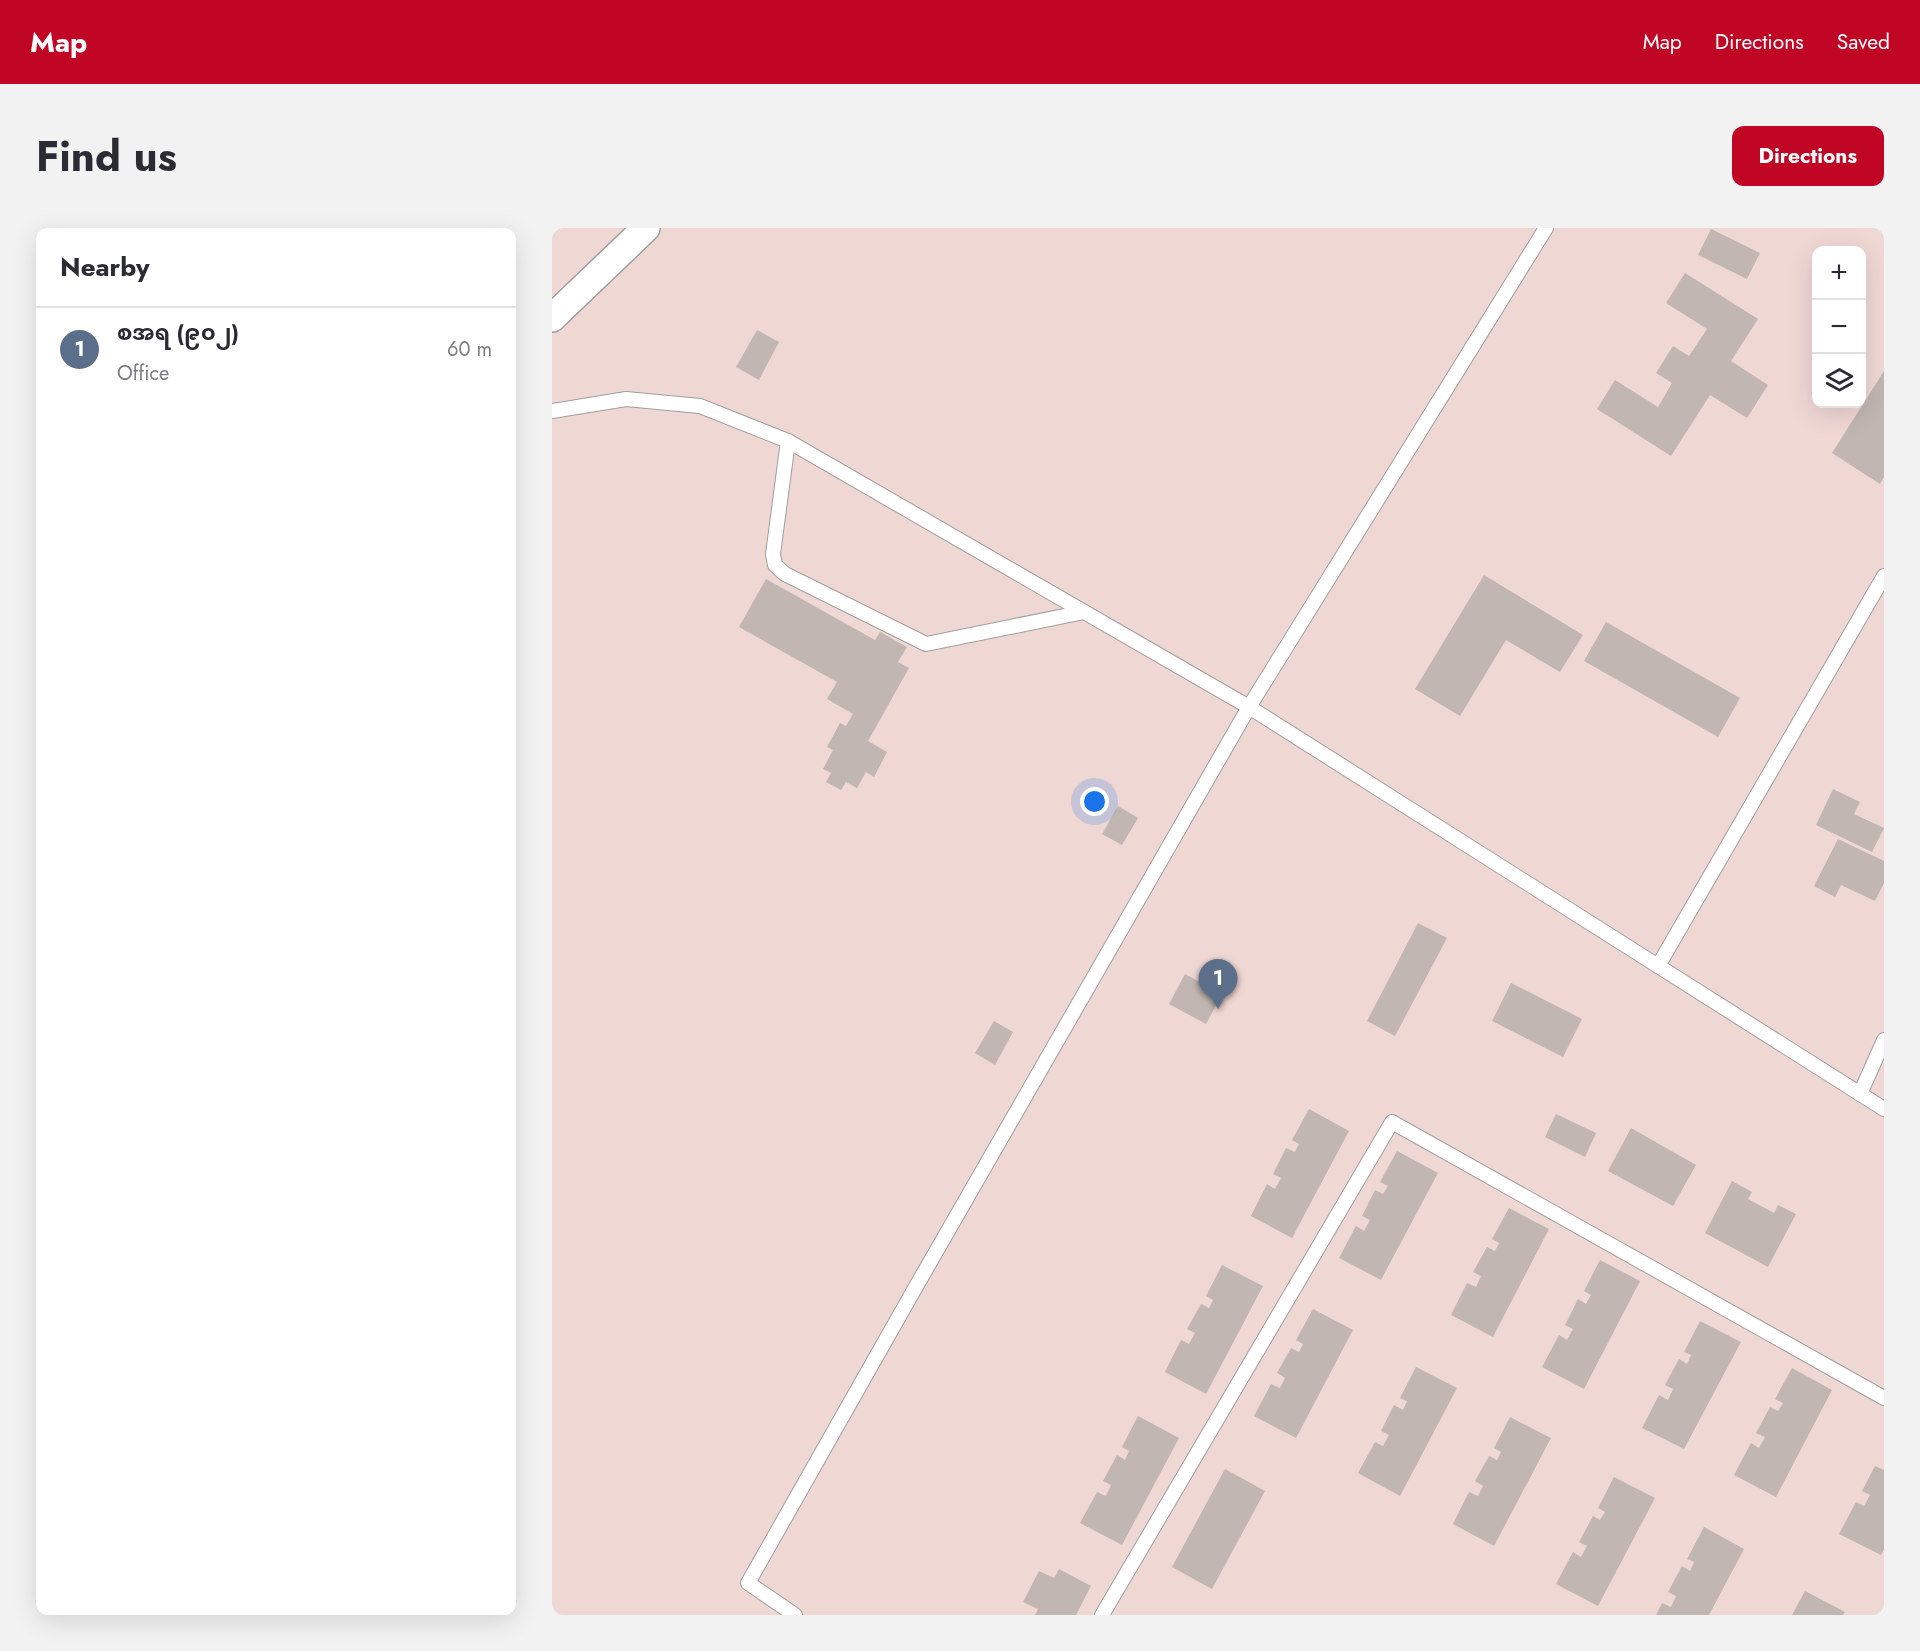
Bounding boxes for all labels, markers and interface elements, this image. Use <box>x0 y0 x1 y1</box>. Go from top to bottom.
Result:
text: Map <box>30 22 87 63</box>
text: Map <box>1643 27 1682 57</box>
text: Directions <box>1715 27 1804 57</box>
text: Saved <box>1837 27 1890 57</box>
text: Find us <box>36 126 177 187</box>
button: Directions <box>1732 126 1884 186</box>
map controls <box>1812 246 1866 408</box>
button: + <box>1812 246 1866 300</box>
text: Nearby <box>60 248 149 286</box>
button: − <box>1812 300 1866 354</box>
text: စအရ (၉၀၂) <box>117 316 239 348</box>
text: 1 <box>74 335 85 364</box>
text: 60 m <box>447 335 492 364</box>
button: layers <box>1812 354 1866 408</box>
text: Office <box>117 359 169 388</box>
your location <box>1080 787 1109 816</box>
pin: 1 <box>1198 960 1238 1009</box>

